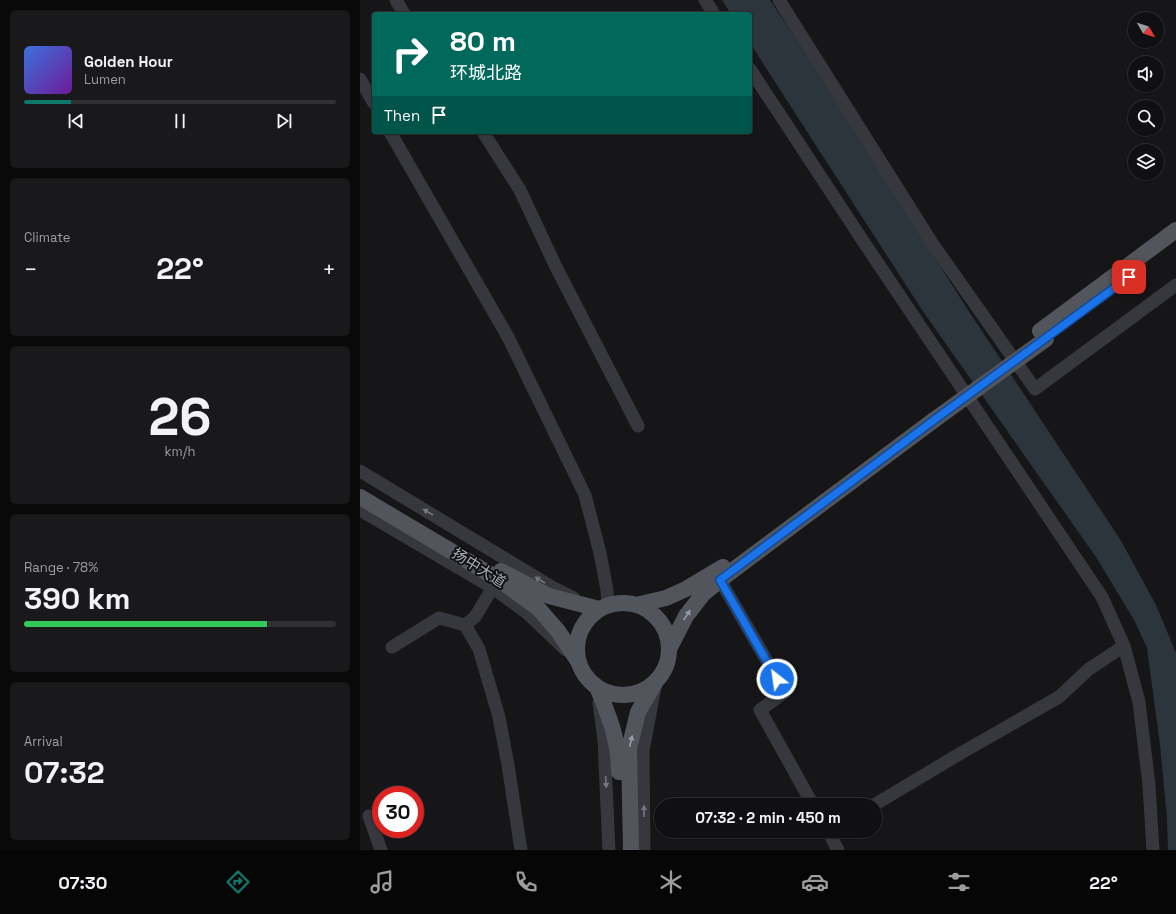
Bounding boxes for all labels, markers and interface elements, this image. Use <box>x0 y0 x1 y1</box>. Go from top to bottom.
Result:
north arrow <box>1128 12 1164 48</box>
map controls <box>1128 12 1164 180</box>
text: 80 m <box>450 23 516 59</box>
icon: right <box>384 28 436 80</box>
text: Golden Hour <box>84 52 173 71</box>
button: sound <box>1128 56 1164 92</box>
text: 环城北路 <box>450 61 522 84</box>
text: Lumen <box>84 71 126 88</box>
button: search <box>1128 100 1164 136</box>
icon: arrive <box>428 104 450 126</box>
text: Then <box>384 106 420 125</box>
icon: previous <box>65 110 87 132</box>
icon: pause <box>169 110 191 132</box>
icon: next <box>273 110 295 132</box>
button: layers <box>1128 144 1164 180</box>
text: Climate <box>24 229 70 246</box>
text: 22° <box>156 249 204 288</box>
text: − <box>24 255 38 283</box>
text: + <box>322 255 336 283</box>
pin <box>1112 260 1146 294</box>
icon: arrive <box>1118 266 1140 288</box>
text: 26 <box>148 384 212 450</box>
text: km/h <box>165 443 195 460</box>
one-way arrow <box>423 508 433 516</box>
street label: 扬中大道 <box>449 544 510 592</box>
text: Range · 78% <box>24 559 98 576</box>
one-way arrow <box>534 576 546 583</box>
text: 390 km <box>24 579 130 618</box>
one-way arrow <box>684 609 691 621</box>
position arrow <box>756 658 798 700</box>
text: Arrival <box>24 733 63 750</box>
one-way arrow <box>628 735 634 747</box>
text: 07:32 <box>24 753 104 792</box>
one-way arrow <box>603 776 609 789</box>
speed limit sign: 30 <box>372 786 424 838</box>
one-way arrow <box>641 804 647 817</box>
text: 07:32 · 2 min · 450 m <box>695 808 841 827</box>
icon: directions <box>224 868 252 896</box>
icon: music <box>368 868 396 896</box>
icon: phone <box>512 868 540 896</box>
icon: climate <box>657 868 685 896</box>
icon: car <box>801 868 829 896</box>
icon: filters <box>945 868 973 896</box>
text: 07:30 <box>58 871 107 894</box>
text: 22° <box>1089 871 1118 894</box>

